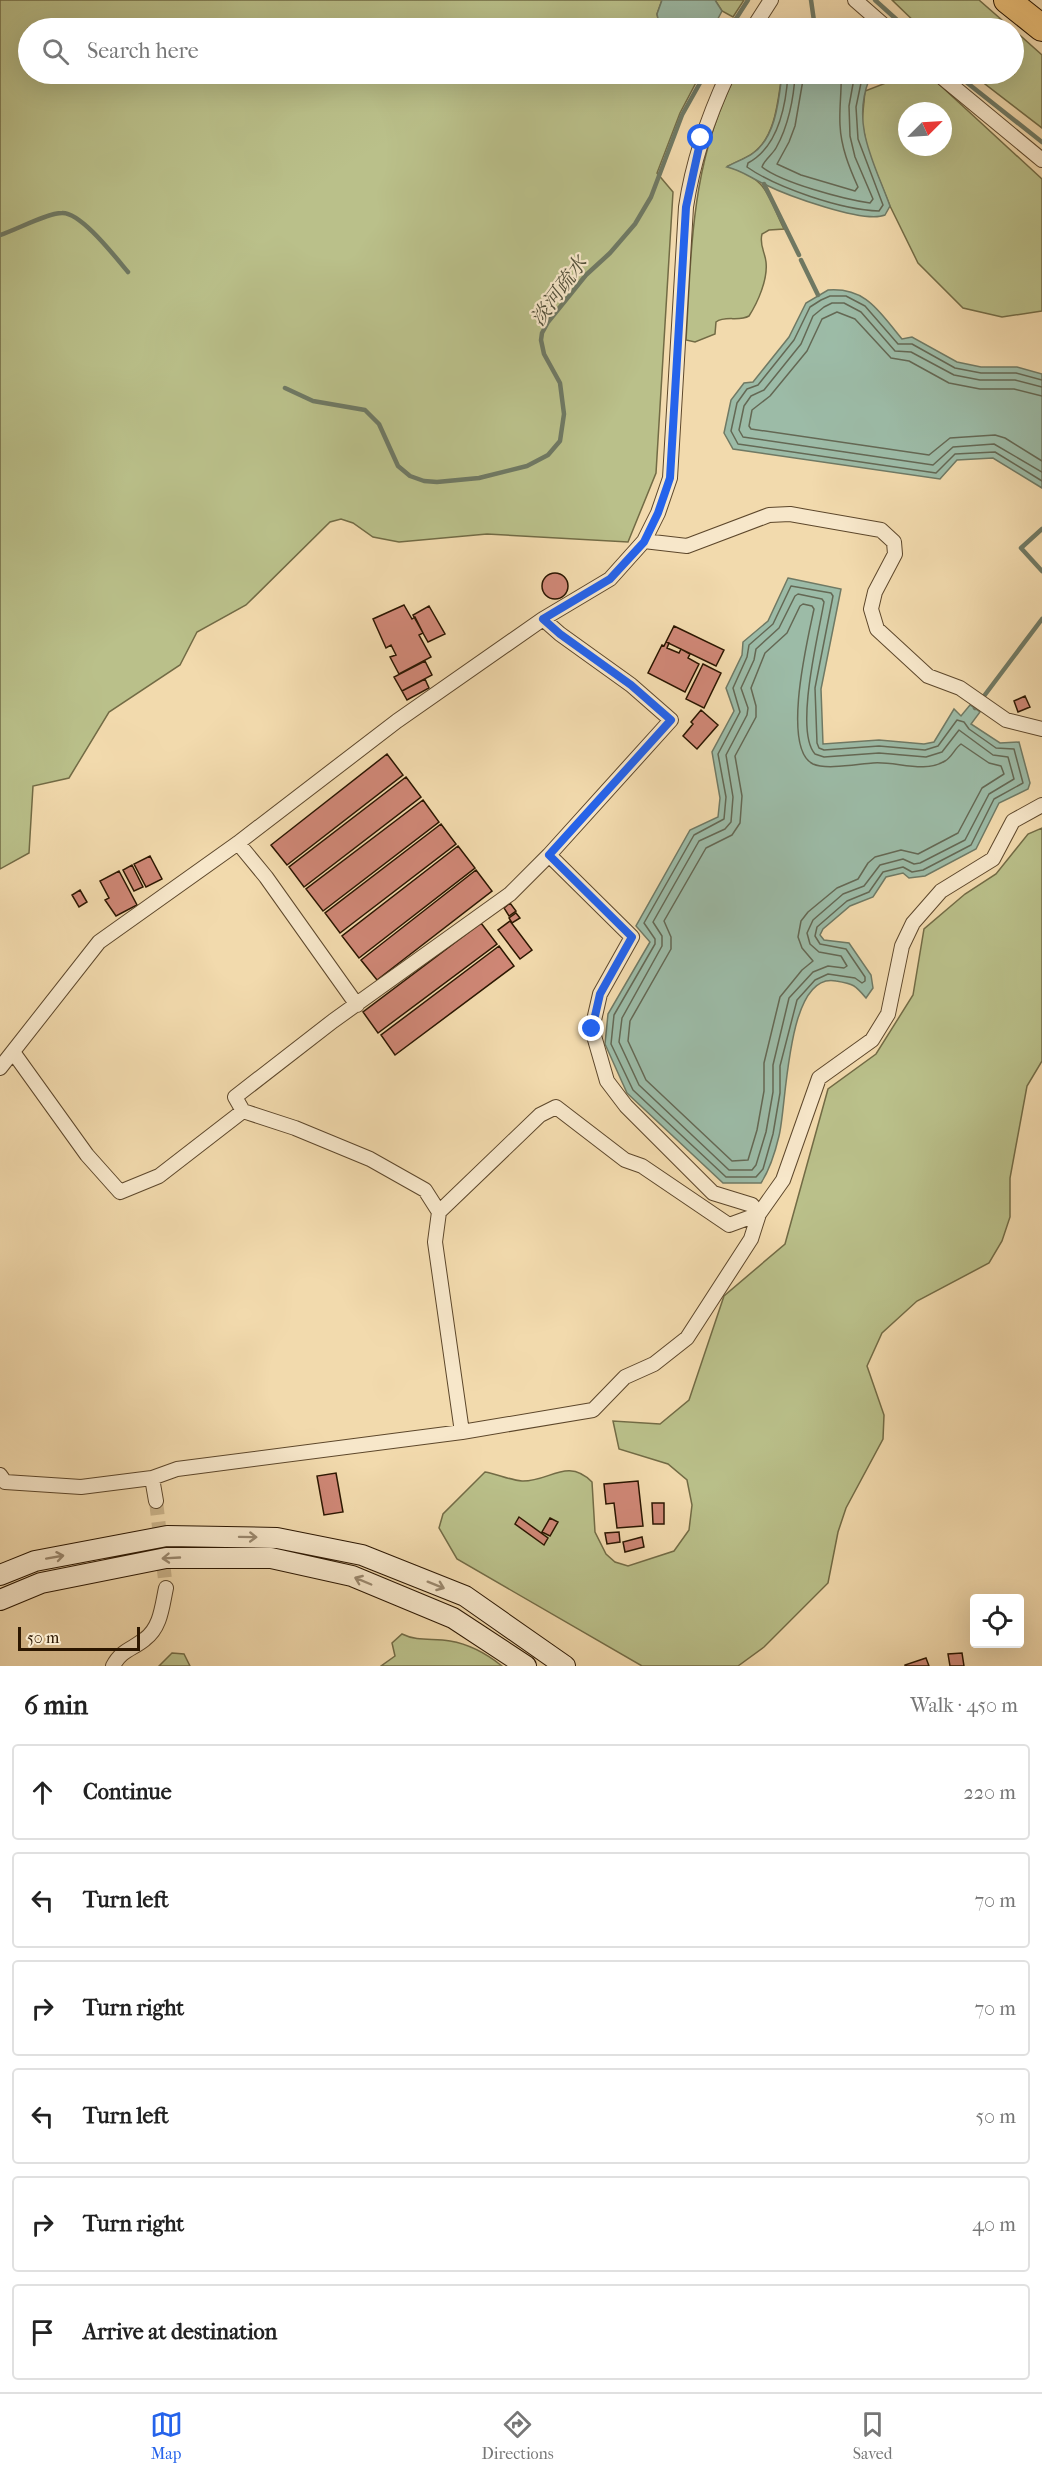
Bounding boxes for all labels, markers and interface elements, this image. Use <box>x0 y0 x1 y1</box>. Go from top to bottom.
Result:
search box <box>18 18 1024 84</box>
icon: search <box>39 35 72 68</box>
text: Search here <box>87 38 199 64</box>
north arrow <box>898 102 952 156</box>
route start <box>687 124 713 150</box>
water label: 淡河疏水 <box>526 250 593 330</box>
route end <box>578 1015 604 1041</box>
one-way arrow <box>238 1532 258 1543</box>
one-way arrow <box>45 1551 65 1562</box>
one-way arrow <box>162 1553 182 1564</box>
one-way arrow <box>355 1575 373 1586</box>
one-way arrow <box>426 1580 445 1591</box>
map controls <box>970 1594 1024 1648</box>
button: locate <box>970 1594 1024 1648</box>
scale bar <box>18 1624 140 1652</box>
text: 50 m <box>27 1628 59 1647</box>
text: 6 min <box>24 1690 88 1721</box>
text: Walk · 450 m <box>910 1694 1018 1717</box>
icon: ahead <box>26 1776 59 1809</box>
text: Continue <box>83 1779 172 1805</box>
text: 220 m <box>963 1781 1016 1804</box>
icon: left <box>26 1884 59 1917</box>
text: Turn left <box>83 1887 169 1913</box>
text: 70 m <box>974 1889 1016 1912</box>
icon: right <box>26 1992 59 2025</box>
text: Turn right <box>83 1995 184 2021</box>
text: 70 m <box>974 1997 1016 2020</box>
icon: left <box>26 2100 59 2133</box>
text: Turn left <box>83 2103 169 2129</box>
text: 50 m <box>975 2105 1016 2128</box>
icon: right <box>26 2208 59 2241</box>
text: Turn right <box>83 2211 184 2237</box>
text: 40 m <box>972 2213 1016 2236</box>
icon: arrive <box>26 2316 59 2349</box>
text: Arrive at destination <box>83 2319 277 2345</box>
tab: Map <box>150 2408 183 2463</box>
tab: Directions <box>482 2408 554 2463</box>
tab: Saved <box>853 2408 892 2463</box>

